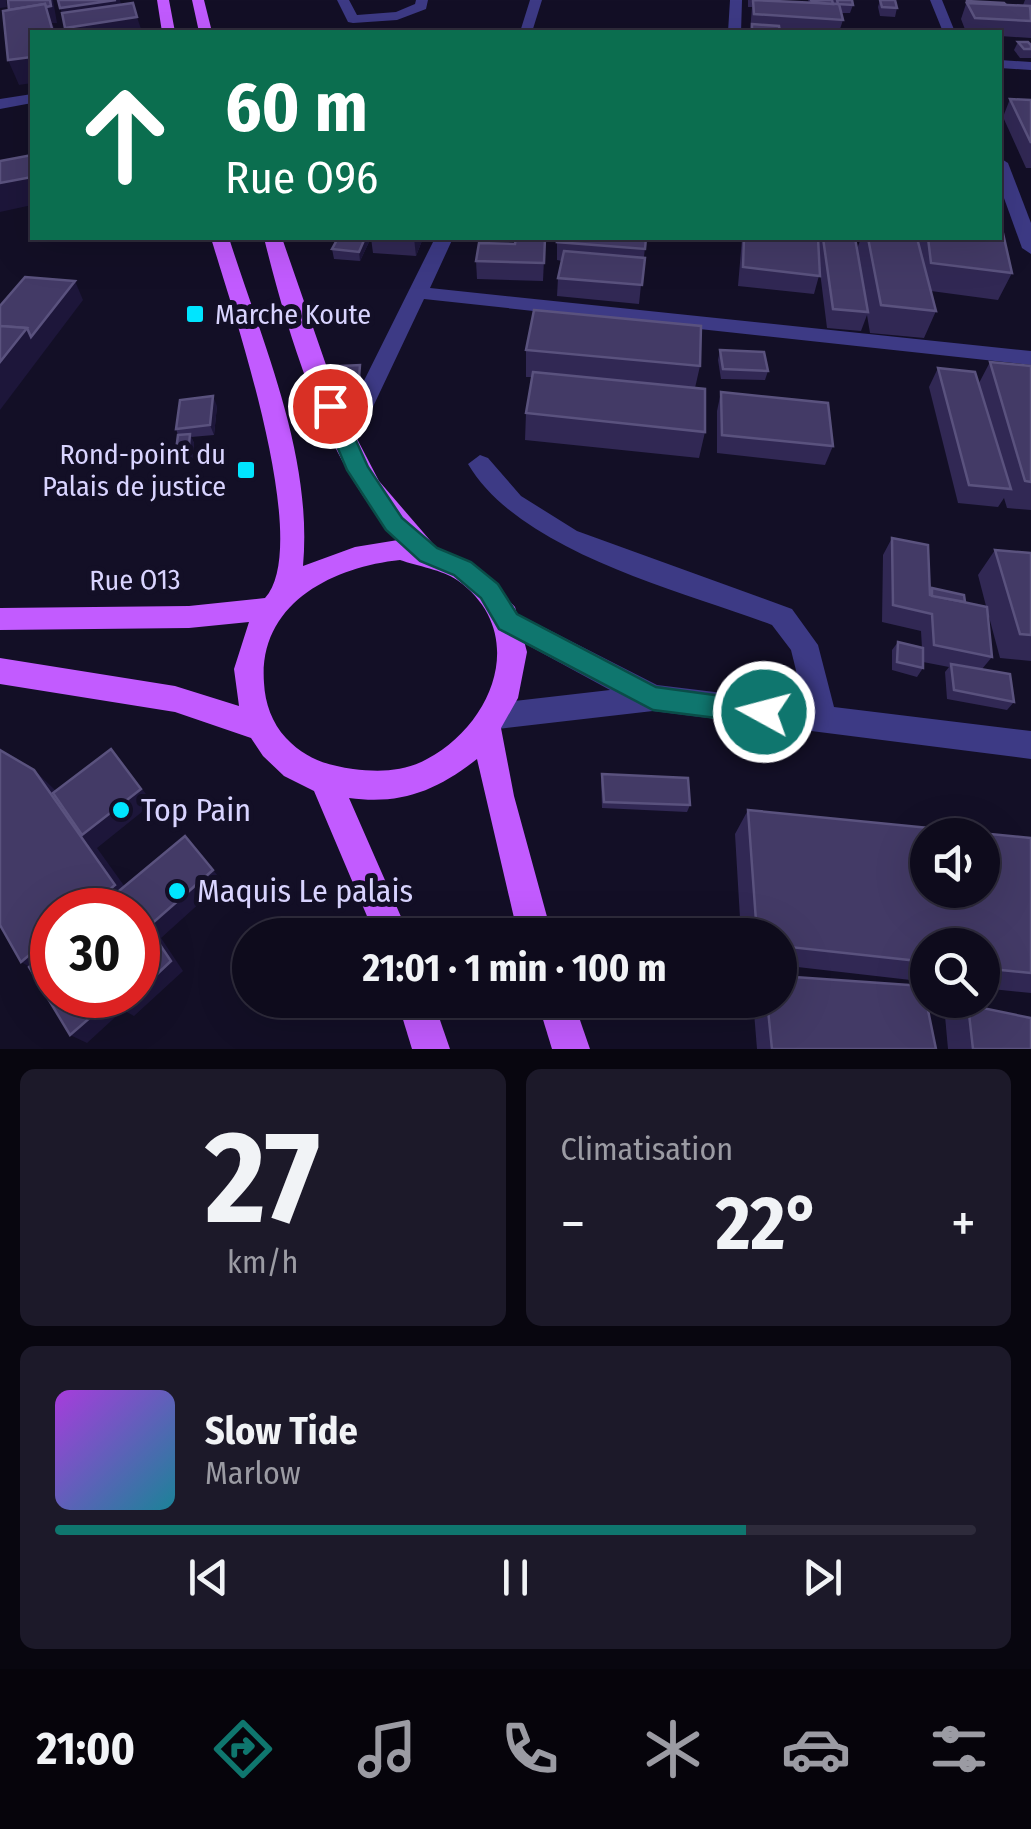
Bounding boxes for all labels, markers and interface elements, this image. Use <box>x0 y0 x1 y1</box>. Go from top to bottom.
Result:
text: 60 m <box>225 66 368 150</box>
icon: ahead <box>60 70 190 200</box>
text: Rue O96 <box>225 151 378 205</box>
place label: Marche Koute <box>215 298 371 331</box>
marker: Marche Koute <box>184 303 206 325</box>
pin <box>288 364 373 449</box>
icon: arrive <box>303 379 358 434</box>
place label: Rond-point du Palais de justice <box>42 438 226 503</box>
marker: Rond-point du Palais de justice <box>235 459 257 481</box>
street label: Rue O13 <box>89 563 181 597</box>
position arrow <box>712 660 816 764</box>
place label: Top Pain <box>141 791 251 829</box>
marker: Top Pain <box>110 799 132 821</box>
map controls <box>910 818 1000 1018</box>
button: sound <box>910 818 1000 908</box>
place label: Maquis Le palais <box>197 872 413 910</box>
marker: Maquis Le palais <box>166 880 188 902</box>
speed limit sign: 30 <box>30 888 160 1018</box>
button: search <box>910 928 1000 1018</box>
text: 21:01 · 1 min · 100 m <box>363 945 666 991</box>
text: 27 <box>205 1100 320 1256</box>
text: Climatisation <box>561 1130 733 1168</box>
text: 22° <box>716 1179 820 1269</box>
text: − <box>561 1191 585 1257</box>
text: + <box>951 1191 976 1257</box>
text: km/h <box>227 1243 298 1281</box>
text: Slow Tide <box>205 1408 358 1454</box>
text: Marlow <box>205 1454 301 1492</box>
icon: previous <box>181 1550 236 1605</box>
icon: pause <box>488 1550 543 1605</box>
icon: next <box>795 1550 850 1605</box>
icon: directions <box>208 1714 278 1784</box>
icon: music <box>352 1714 422 1784</box>
icon: phone <box>495 1714 565 1784</box>
icon: climate <box>638 1714 708 1784</box>
icon: car <box>781 1714 851 1784</box>
icon: filters <box>924 1714 994 1784</box>
text: 21:00 <box>37 1722 135 1776</box>

